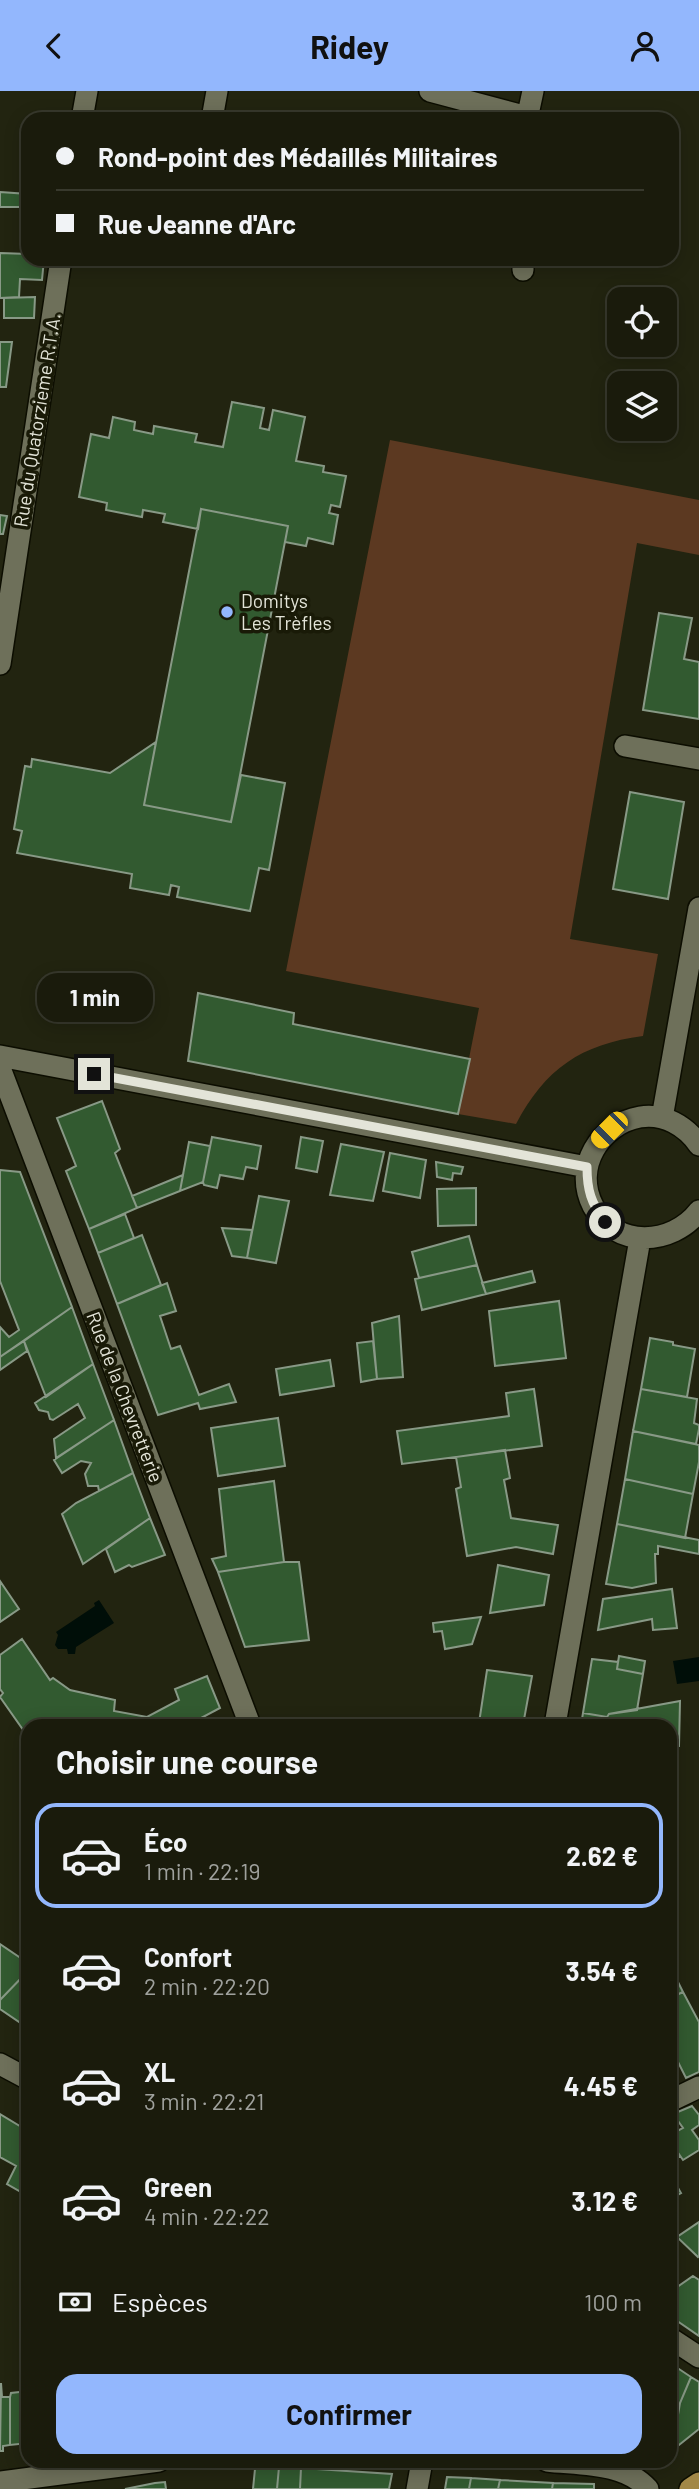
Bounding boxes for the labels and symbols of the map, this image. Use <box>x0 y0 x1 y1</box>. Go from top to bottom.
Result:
street label: Rue du Quatorzieme R.T.A. <box>8 311 65 529</box>
place label: Domitys Les Trèfles <box>241 589 332 634</box>
marker: Domitys Les Trèfles <box>219 604 235 620</box>
callout: 1 min <box>36 972 152 1021</box>
route end <box>78 1058 110 1090</box>
car <box>587 1108 632 1152</box>
route start <box>589 1206 621 1238</box>
street label: Rue de la Chevretterie <box>82 1308 169 1485</box>

